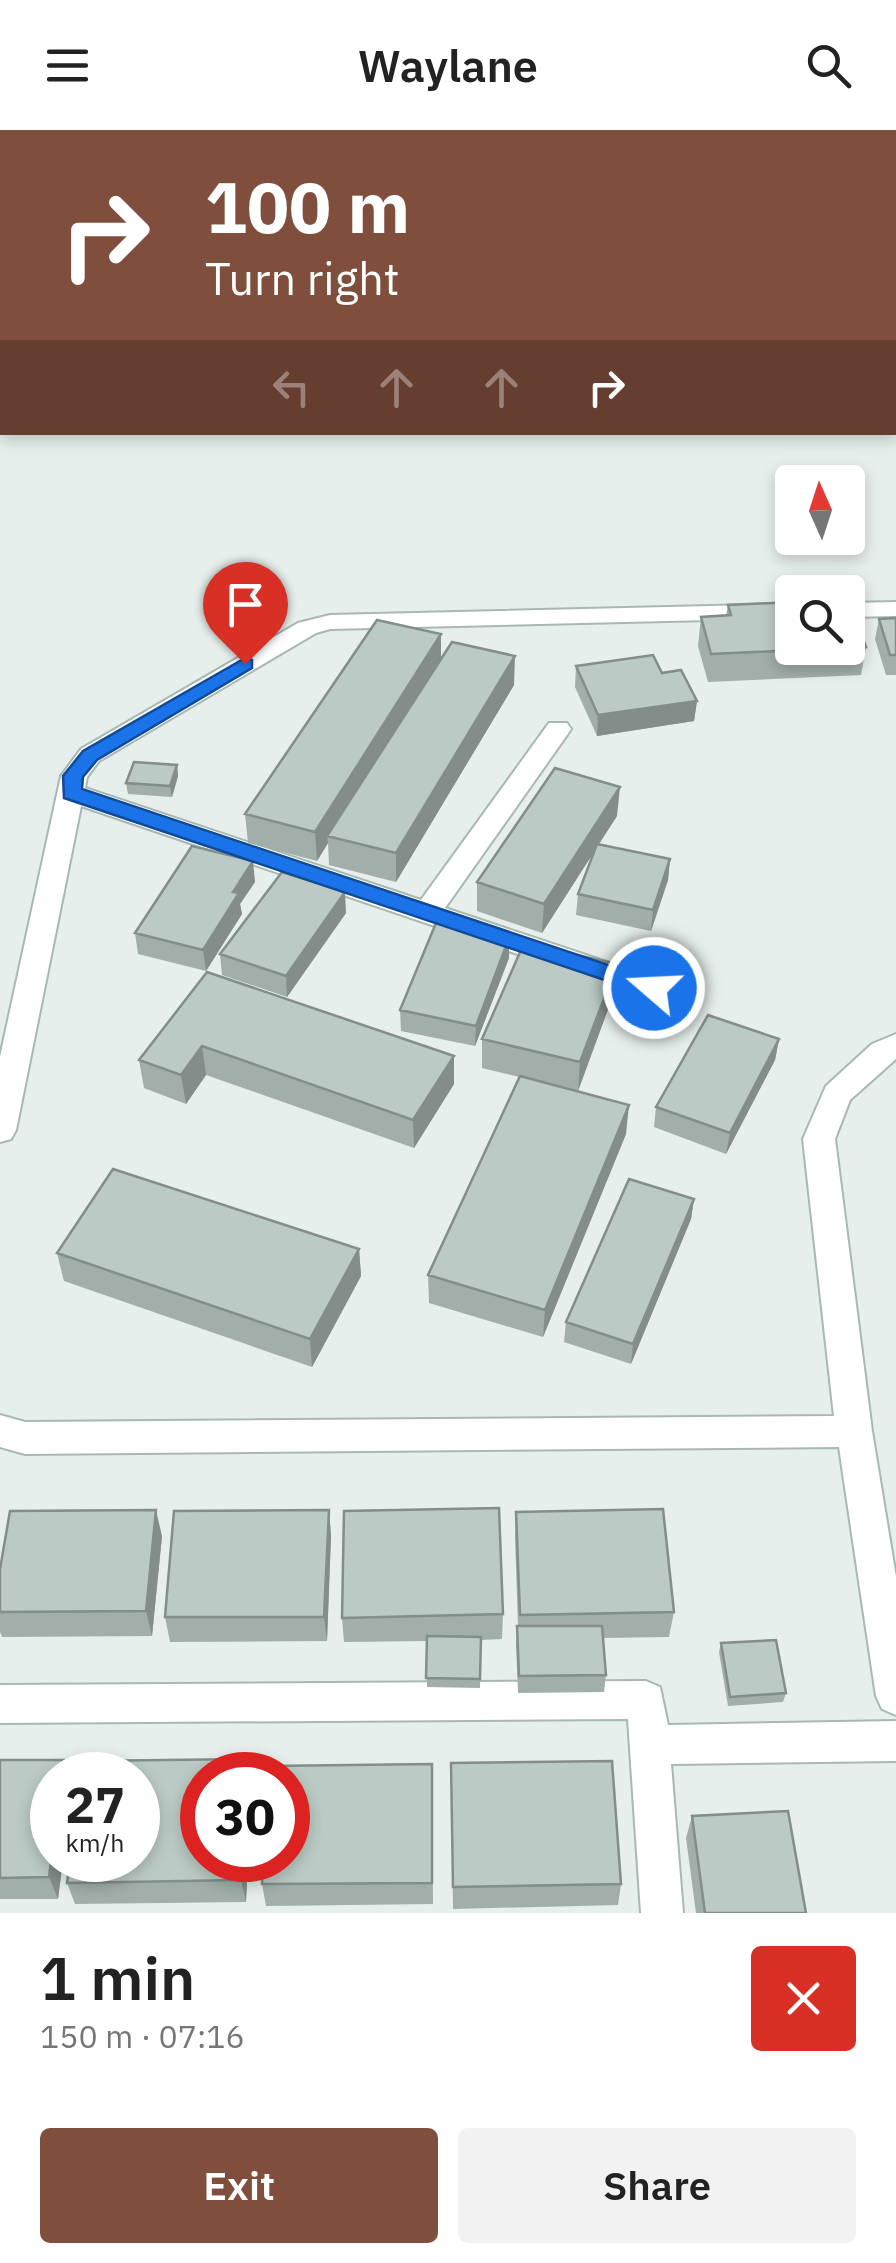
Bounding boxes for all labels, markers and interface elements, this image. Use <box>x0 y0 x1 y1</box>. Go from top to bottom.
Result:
text: Waylane <box>358 36 538 94</box>
icon: menu <box>40 38 95 93</box>
icon: search <box>801 38 856 93</box>
text: 100 m <box>205 161 410 252</box>
icon: right <box>40 170 170 300</box>
text: Turn right <box>205 249 400 307</box>
icon: left <box>264 360 319 415</box>
icon: ahead <box>369 360 424 415</box>
icon: ahead <box>474 360 529 415</box>
icon: right <box>579 360 634 415</box>
north arrow <box>775 465 865 555</box>
map controls <box>775 465 865 665</box>
pin <box>203 562 288 665</box>
button: search <box>775 575 865 665</box>
icon: arrive <box>218 577 273 632</box>
position arrow <box>602 936 706 1040</box>
speed limit sign: 30 <box>180 1752 310 1882</box>
text: 27 <box>65 1772 125 1837</box>
text: km/h <box>66 1826 124 1859</box>
text: 1 min <box>40 1938 195 2017</box>
button: close <box>751 1946 856 2051</box>
text: 150 m · 07:16 <box>40 2015 245 2057</box>
button: Exit <box>40 2128 438 2243</box>
button: Share <box>458 2128 856 2243</box>

